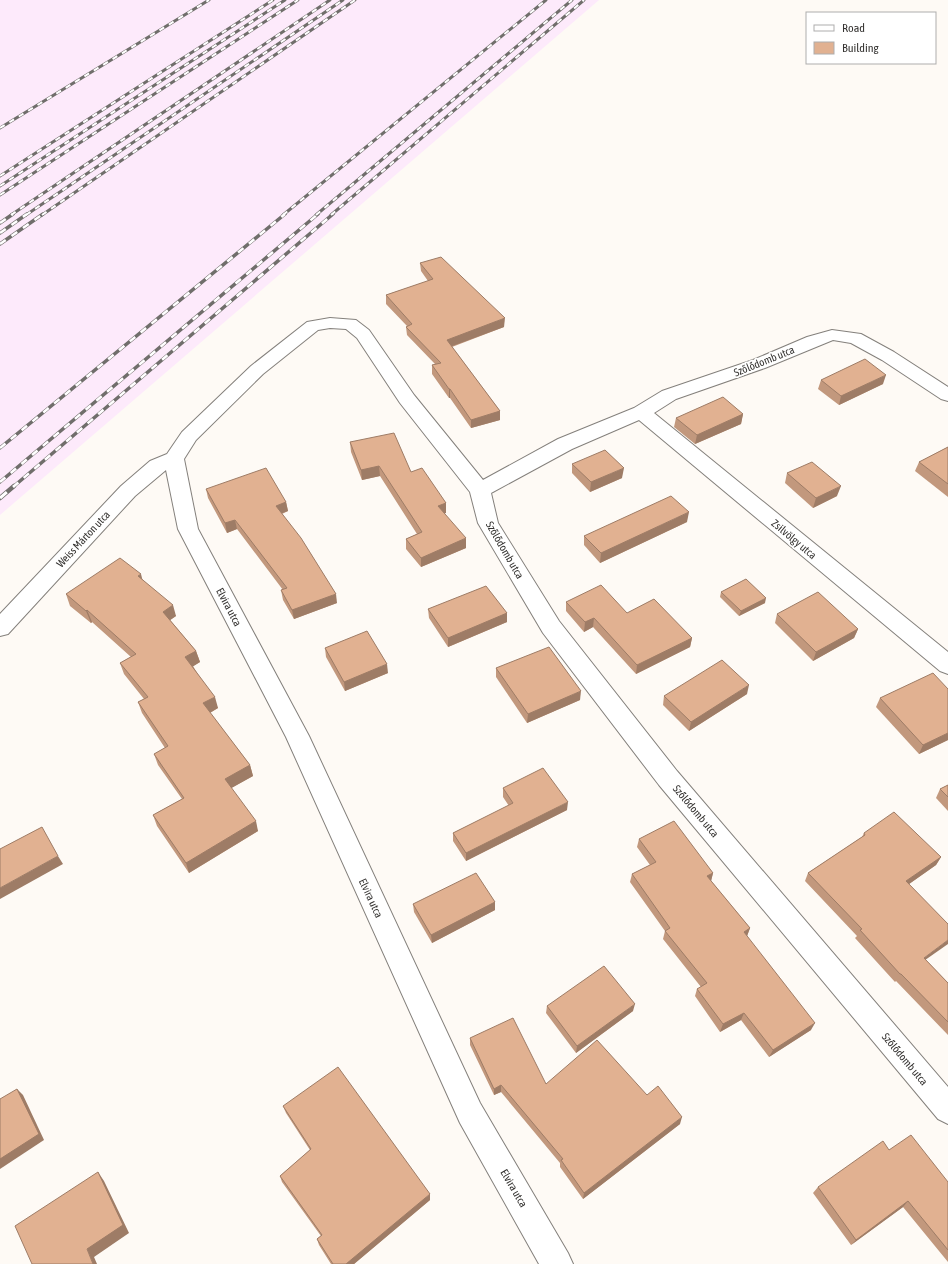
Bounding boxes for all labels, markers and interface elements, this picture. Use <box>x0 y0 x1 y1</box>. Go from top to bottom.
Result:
legend <box>806 12 936 64</box>
text: Road <box>842 21 865 35</box>
text: Building <box>842 41 880 55</box>
street label: Szőlődomb utca <box>732 343 796 379</box>
street label: Weiss Márton utca <box>54 508 112 570</box>
street label: Zsilvölgy utca <box>769 517 819 561</box>
street label: Szőlődomb utca <box>484 519 526 581</box>
street label: Elvira utca <box>214 586 244 628</box>
street label: Szőlődomb utca <box>671 783 721 839</box>
street label: Elvira utca <box>357 877 385 919</box>
street label: Szőlődomb utca <box>880 1031 930 1087</box>
street label: Elvira utca <box>498 1167 530 1209</box>

